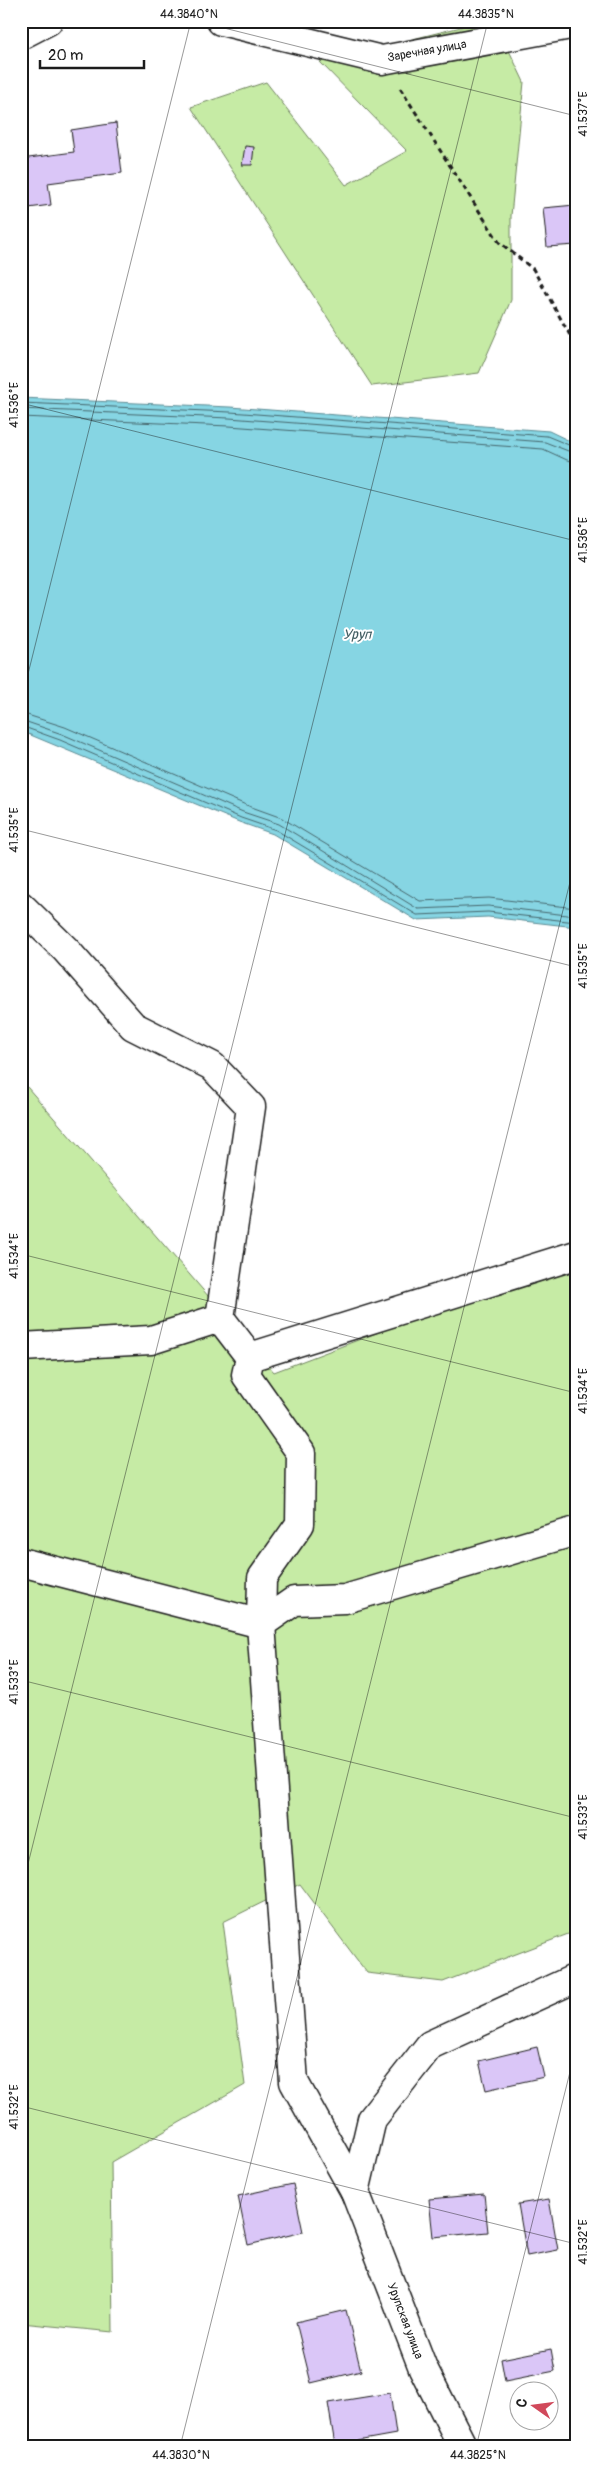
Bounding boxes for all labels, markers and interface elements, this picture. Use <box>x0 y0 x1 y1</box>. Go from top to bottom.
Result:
text: 44.3840°N <box>160 7 218 22</box>
text: 44.3835°N <box>458 7 514 22</box>
street label: Заречная улица <box>386 37 468 65</box>
scale bar <box>40 38 144 70</box>
text: 20 m <box>48 46 83 65</box>
text: 41.537°E <box>576 91 591 137</box>
text: 41.536°E <box>7 382 22 428</box>
text: 41.536°E <box>576 517 591 563</box>
water label: Уруп <box>343 626 373 643</box>
text: 41.535°E <box>7 807 22 853</box>
text: 41.535°E <box>576 943 591 989</box>
text: 41.534°E <box>7 1233 22 1279</box>
text: 41.534°E <box>576 1368 591 1414</box>
text: 41.533°E <box>7 1659 22 1705</box>
text: 41.533°E <box>576 1794 591 1840</box>
text: 41.532°E <box>7 2084 22 2130</box>
text: 41.532°E <box>576 2219 591 2265</box>
street label: Урупская улица <box>384 2281 427 2361</box>
north arrow <box>510 2380 560 2430</box>
text: С <box>513 2396 531 2409</box>
text: 44.3830°N <box>152 2448 210 2463</box>
text: 44.3825°N <box>450 2448 506 2463</box>

